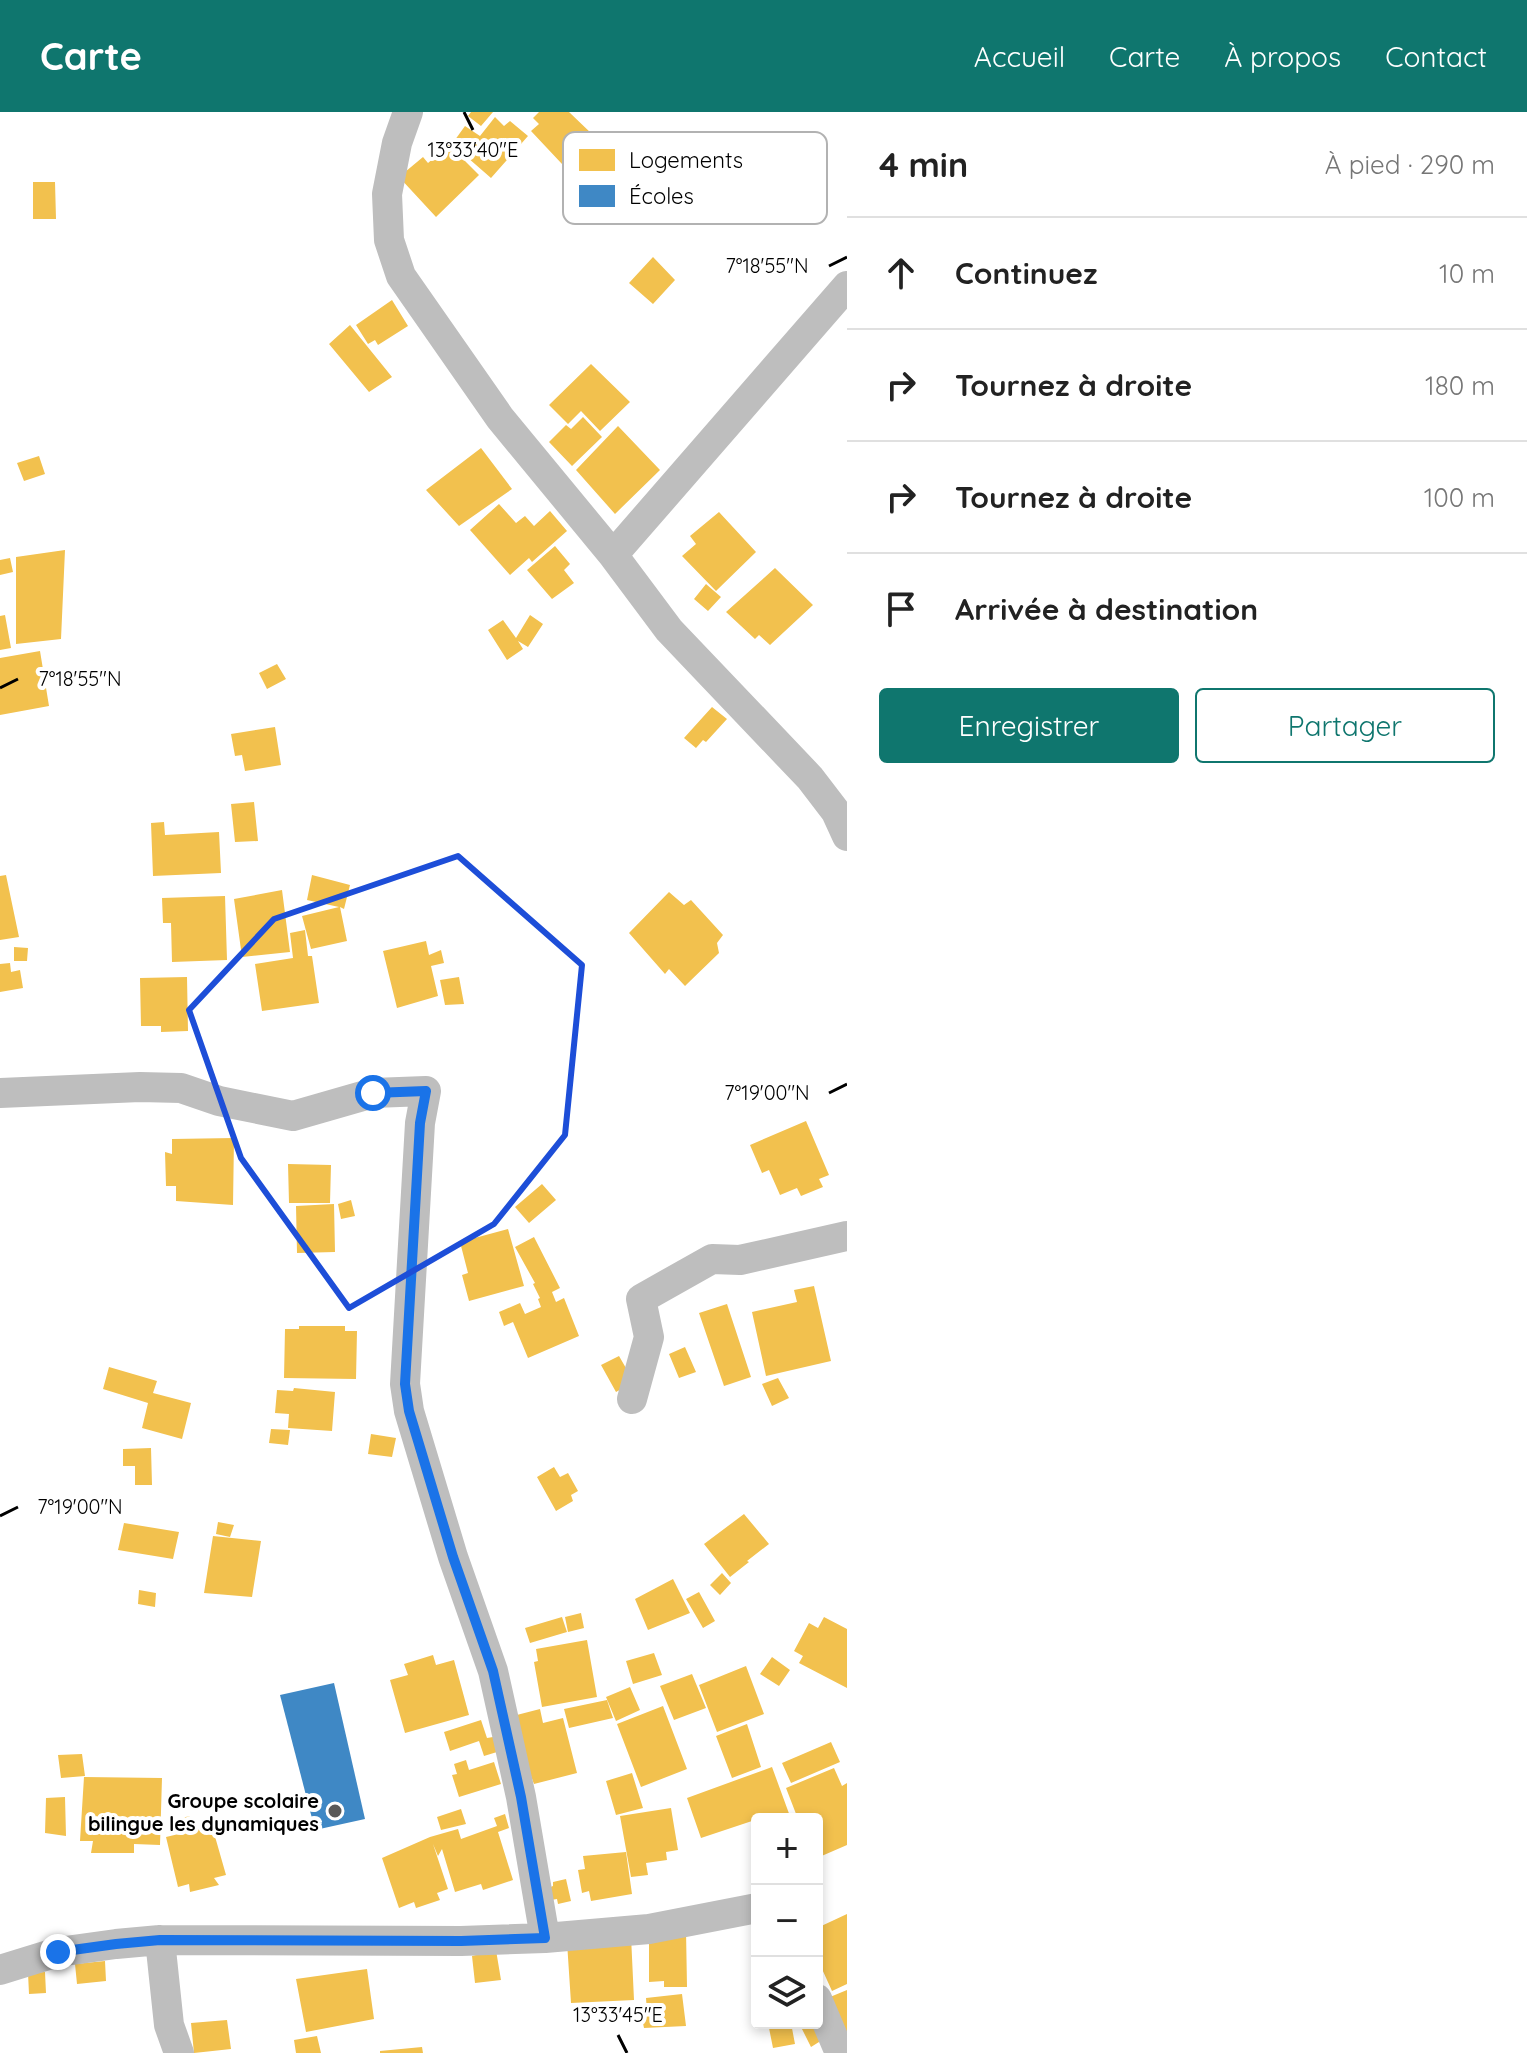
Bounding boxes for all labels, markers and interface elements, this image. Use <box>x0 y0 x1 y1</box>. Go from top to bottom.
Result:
text: Carte <box>40 32 142 80</box>
text: Accueil <box>974 39 1065 74</box>
text: Carte <box>1109 39 1180 74</box>
text: À propos <box>1224 39 1341 74</box>
text: Contact <box>1385 39 1487 74</box>
legend <box>563 132 827 224</box>
text: 13°33'40"E <box>428 137 518 162</box>
text: 4 min <box>879 143 968 186</box>
text: Logements <box>629 146 743 174</box>
text: À pied · 290 m <box>1325 148 1495 181</box>
text: Écoles <box>629 182 694 210</box>
icon: ahead <box>879 251 923 295</box>
text: 7°18'55"N <box>726 253 808 278</box>
text: Continuez <box>955 254 1097 292</box>
text: 10 m <box>1439 257 1495 290</box>
icon: right <box>879 363 923 407</box>
text: Tournez à droite <box>955 366 1192 404</box>
text: 180 m <box>1425 369 1495 402</box>
icon: right <box>879 475 923 519</box>
text: Tournez à droite <box>955 478 1192 516</box>
text: 100 m <box>1424 481 1495 514</box>
icon: arrive <box>879 587 923 631</box>
text: Arrivée à destination <box>955 590 1258 628</box>
text: 7°18'55"N <box>39 666 121 691</box>
button: Enregistrer <box>879 688 1179 763</box>
button: Partager <box>1195 688 1495 763</box>
route start <box>355 1075 391 1111</box>
text: 7°19'00"N <box>724 1080 810 1105</box>
text: 7°19'00"N <box>37 1494 123 1519</box>
place label: Groupe scolaire bilingue les dynamiques <box>88 1788 319 1836</box>
marker: Groupe scolaire bilingue les dynamiques <box>326 1802 344 1820</box>
map controls <box>751 1813 823 2029</box>
button: + <box>751 1813 823 1885</box>
button: − <box>751 1885 823 1957</box>
route end <box>40 1934 76 1970</box>
button: layers <box>751 1957 823 2029</box>
text: 13°33'45"E <box>573 2002 663 2027</box>

